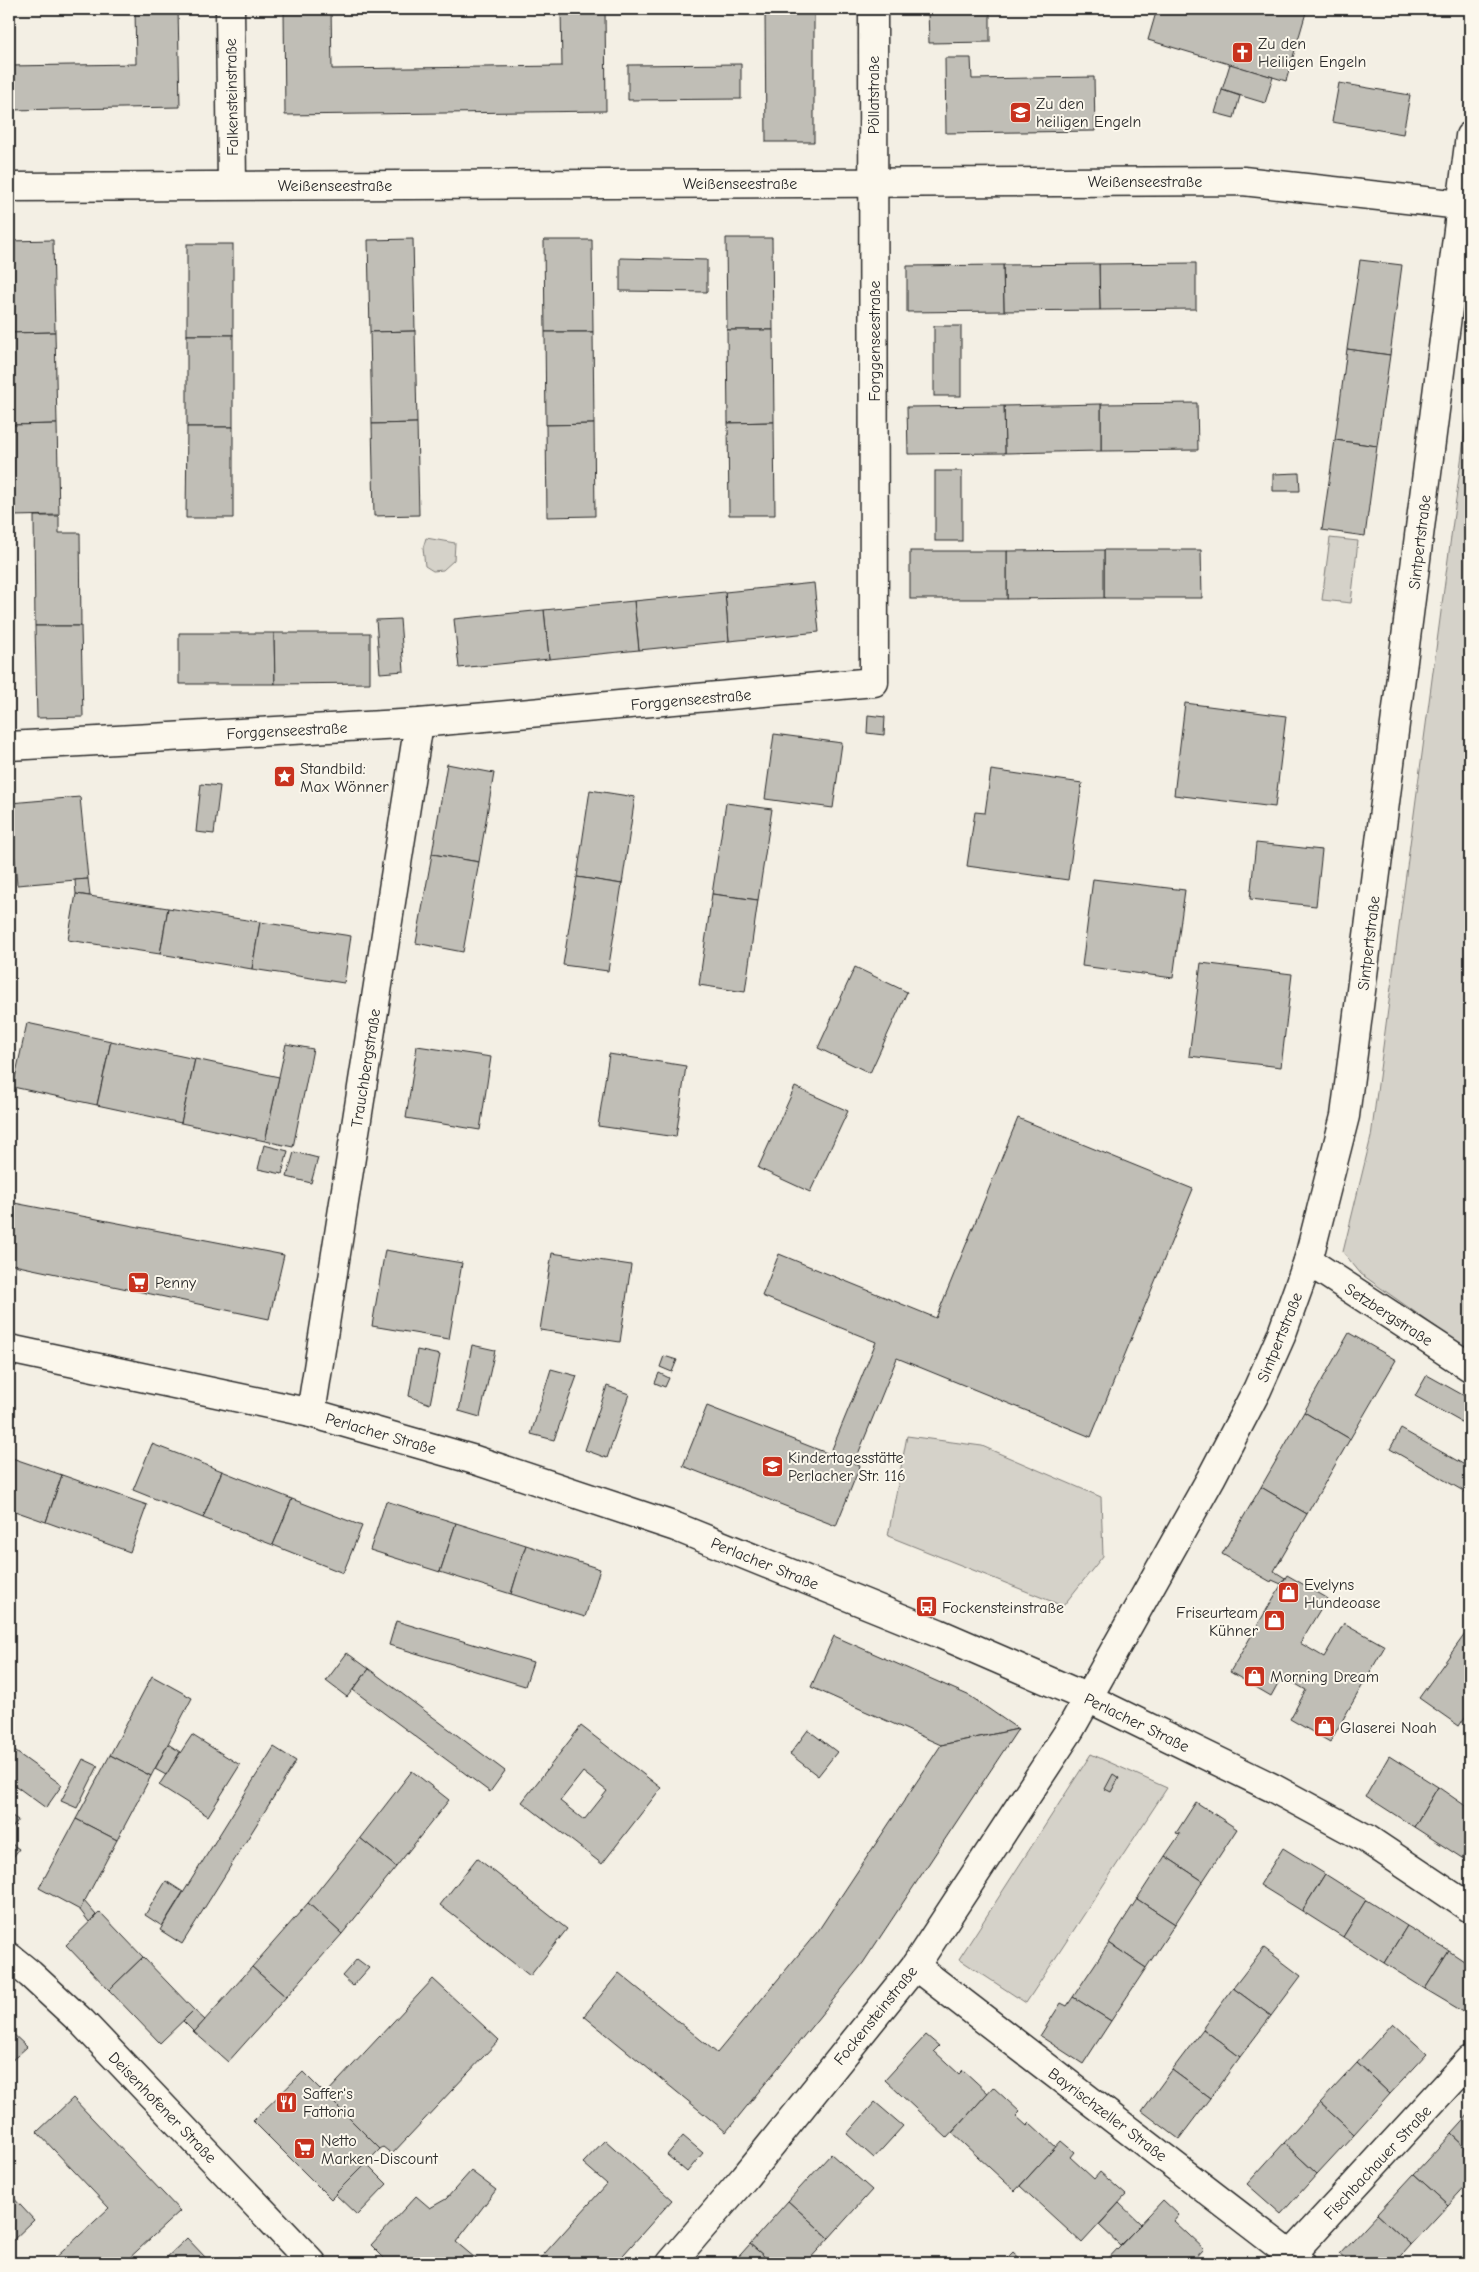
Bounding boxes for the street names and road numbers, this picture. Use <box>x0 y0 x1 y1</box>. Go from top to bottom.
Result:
street label: Falkensteinstraße <box>222 38 242 156</box>
street label: Pöllatstraße <box>865 56 883 134</box>
street label: Weißenseestraße <box>1088 173 1202 191</box>
street label: Weißenseestraße <box>683 175 797 193</box>
street label: Weißenseestraße <box>278 177 392 195</box>
street label: Forggenseestraße <box>866 280 884 402</box>
street label: Sintpertstraße <box>1405 494 1435 591</box>
street label: Forggenseestraße <box>630 686 752 714</box>
street label: Forggenseestraße <box>226 719 348 743</box>
street label: Sintpertstraße <box>1354 895 1384 992</box>
street label: Trauchbergstraße <box>348 1007 384 1129</box>
street label: Setzbergstraße <box>1341 1280 1436 1350</box>
street label: Sintpertstraße <box>1254 1290 1306 1385</box>
street label: Perlacher Straße <box>323 1410 438 1458</box>
street label: Perlacher Straße <box>708 1534 821 1594</box>
street label: Perlacher Straße <box>1081 1690 1192 1756</box>
street label: Fockensteinstraße <box>830 1963 921 2069</box>
street label: Deisenhofener Straße <box>105 2049 220 2167</box>
street label: Bayrischzeller Straße <box>1045 2064 1170 2165</box>
street label: Fischbachauer Straße <box>1320 2102 1435 2223</box>

